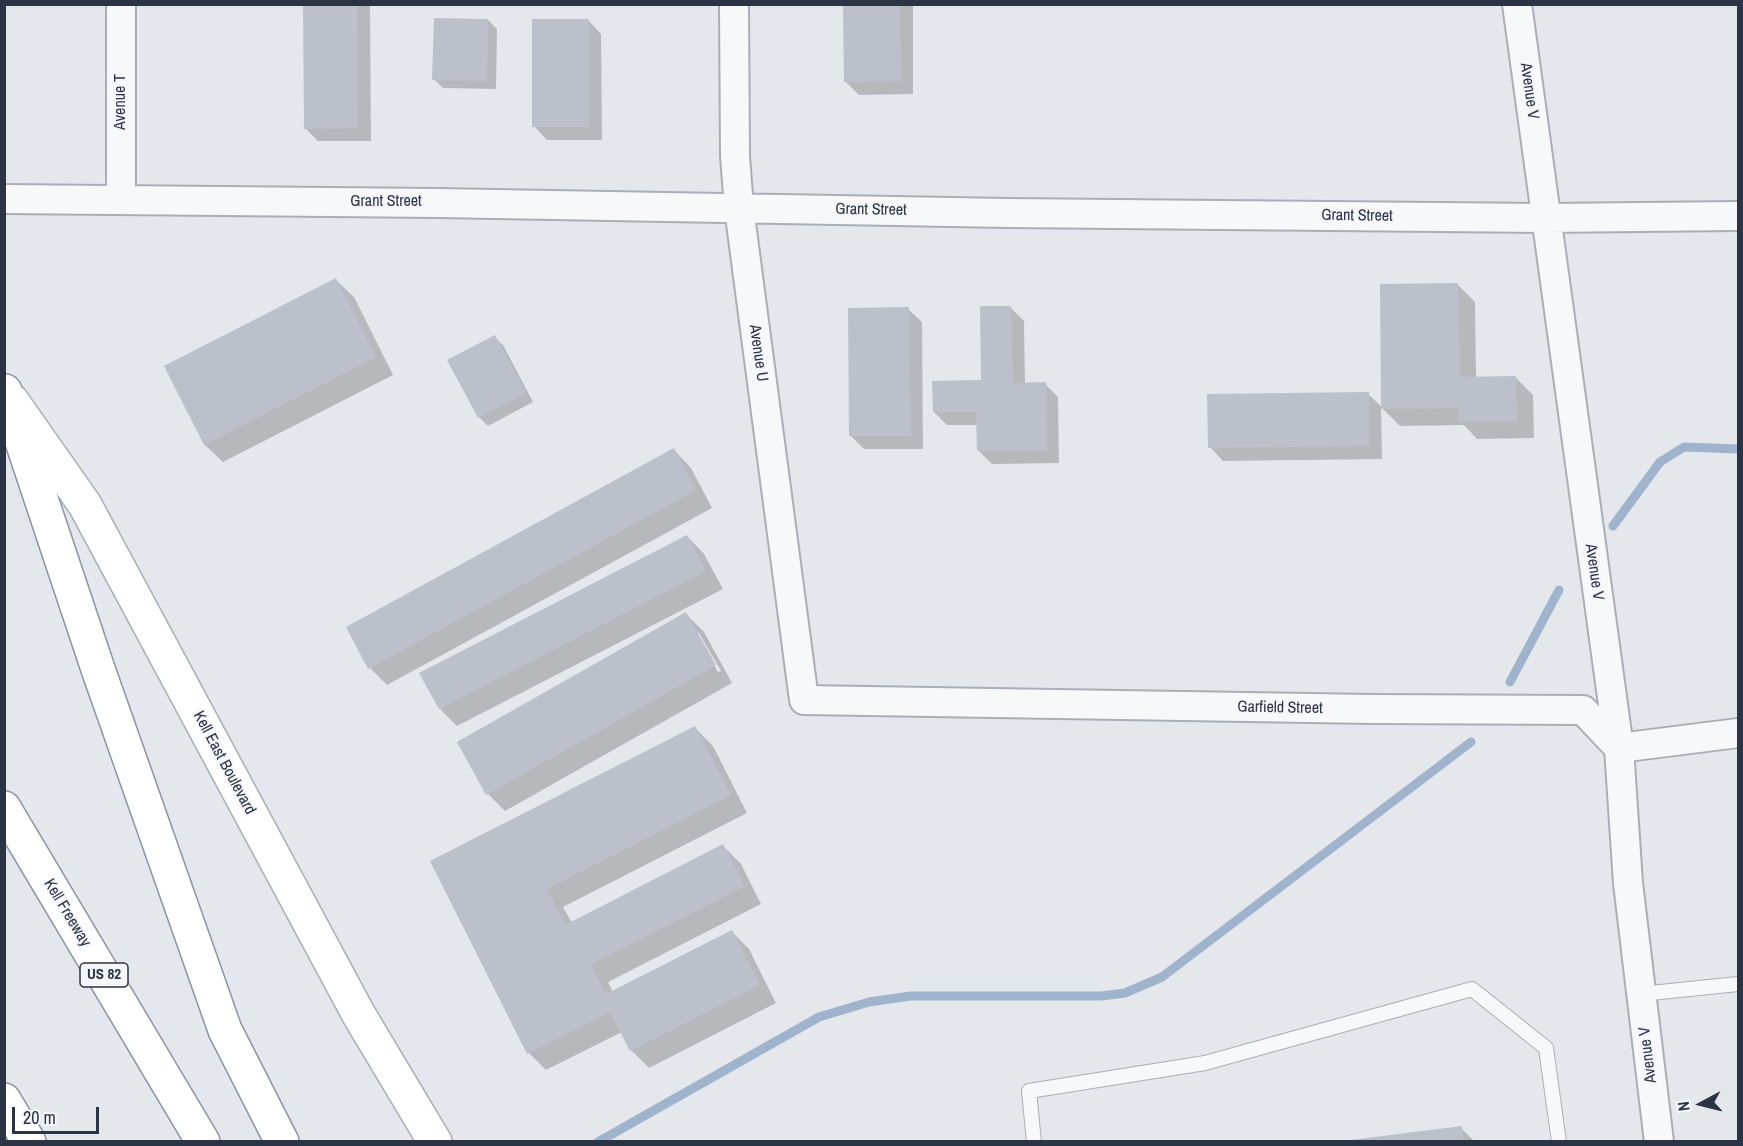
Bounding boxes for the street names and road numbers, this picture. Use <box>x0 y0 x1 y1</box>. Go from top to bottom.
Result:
street label: Avenue V <box>1516 62 1542 120</box>
street label: Avenue T <box>111 74 131 130</box>
street label: Grant Street <box>350 192 422 212</box>
street label: Grant Street <box>835 200 907 220</box>
street label: Grant Street <box>1321 206 1393 226</box>
street label: Avenue U <box>744 323 772 383</box>
street label: Avenue V <box>1581 543 1607 601</box>
street label: Garfield Street <box>1237 698 1323 718</box>
street label: Kell East Boulevard <box>189 708 259 818</box>
street label: Kell Freeway <box>39 876 95 950</box>
road number: US 82 <box>80 963 128 987</box>
street label: Avenue V <box>1635 1026 1661 1084</box>

